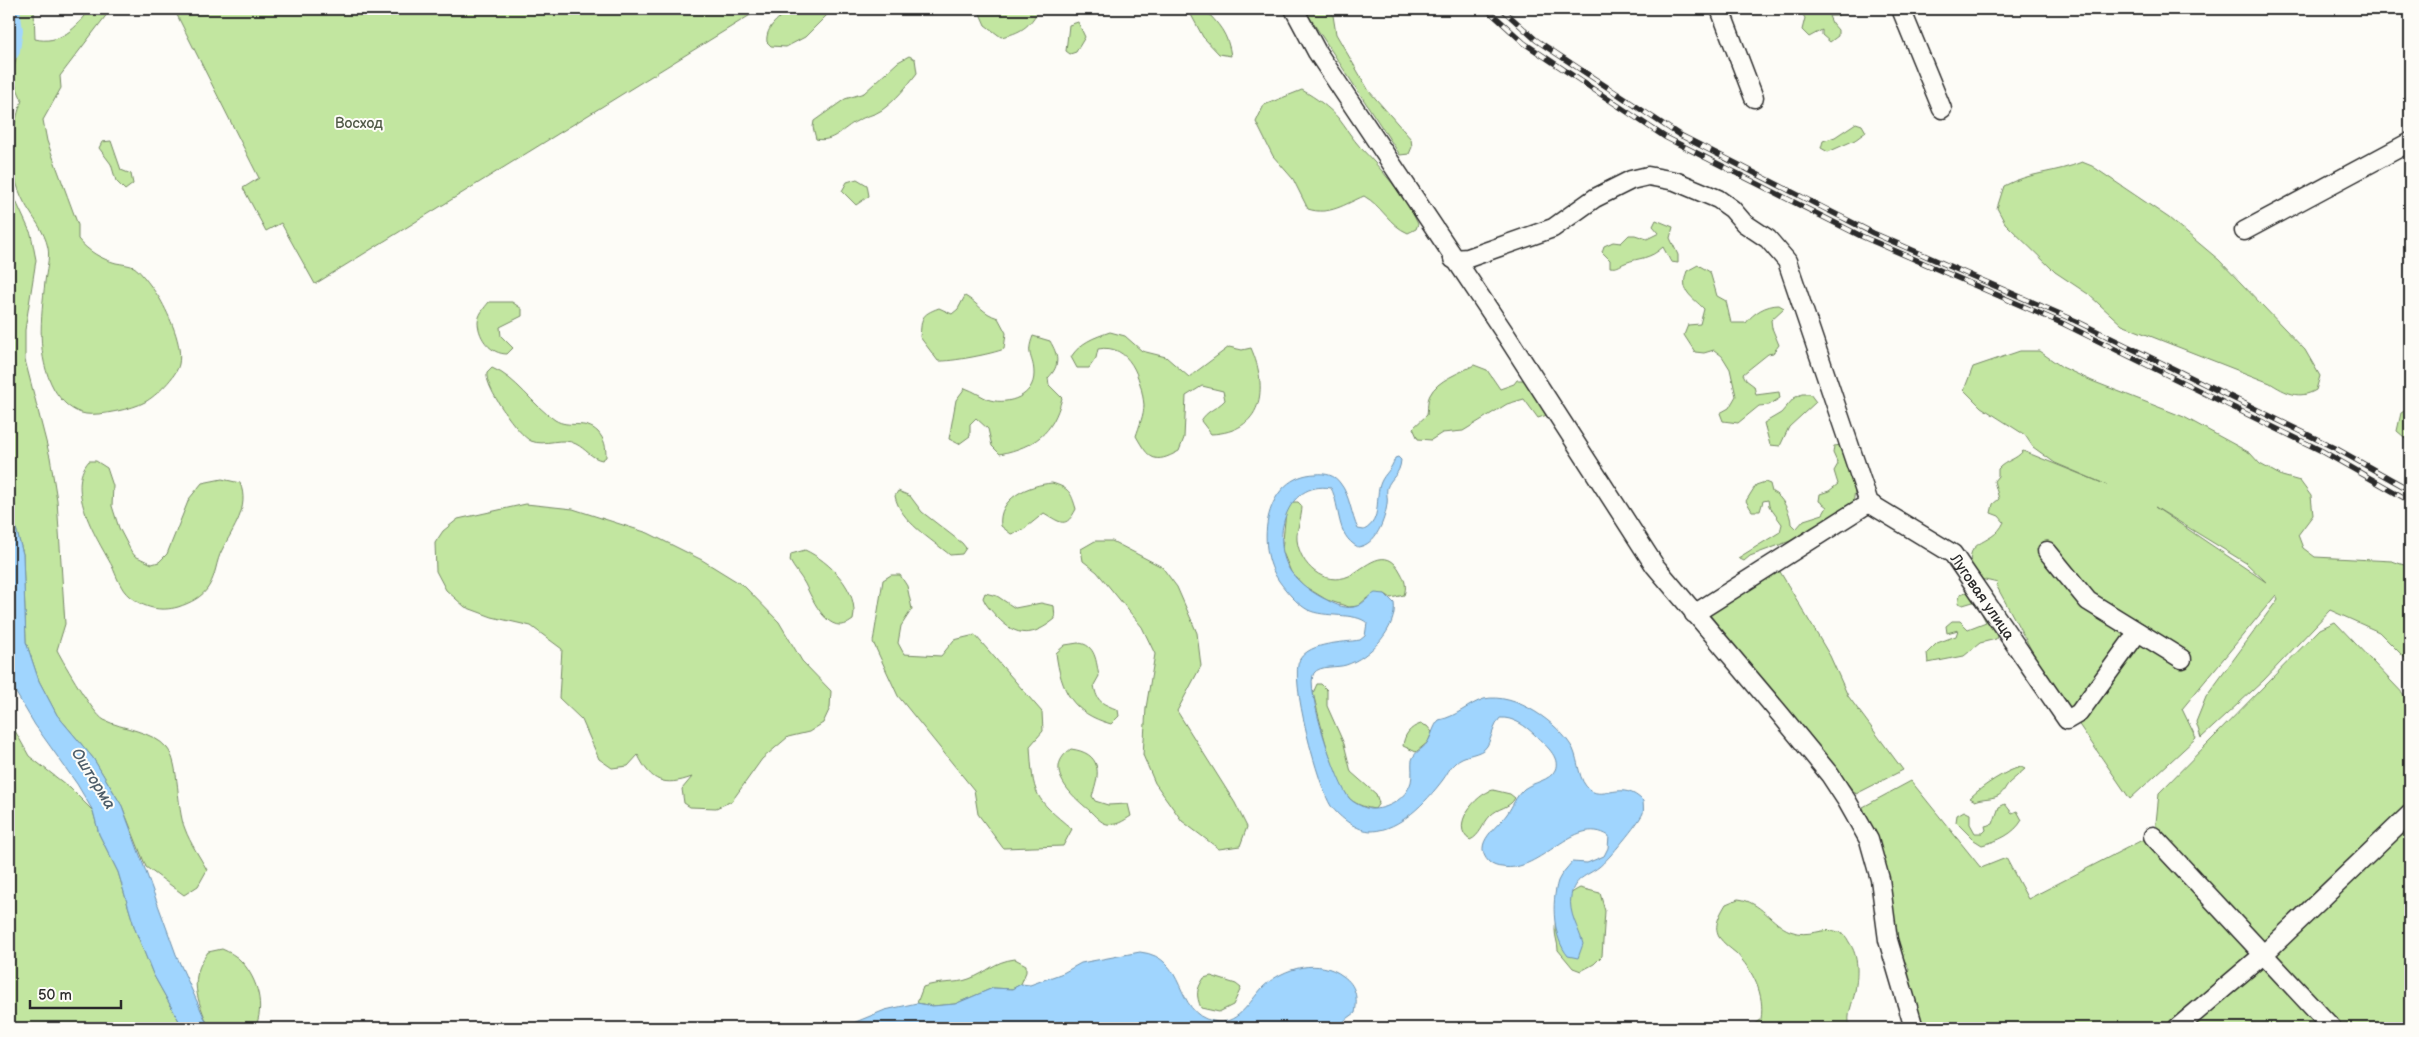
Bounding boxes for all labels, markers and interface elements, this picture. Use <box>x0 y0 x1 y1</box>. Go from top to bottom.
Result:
park label: Восход <box>335 114 383 133</box>
street label: Луговая улица <box>1946 549 2019 644</box>
water label: Ошторма <box>67 745 119 813</box>
scale bar <box>30 977 121 1009</box>
text: 50 m <box>38 986 72 1005</box>

